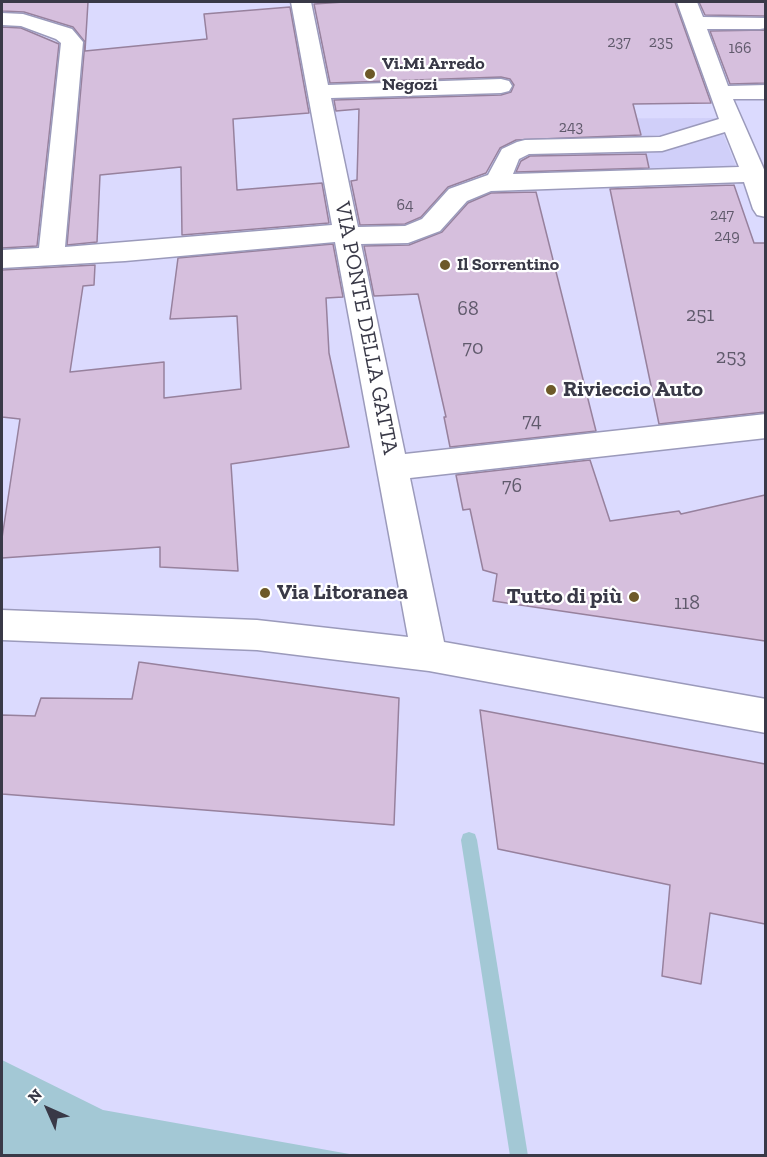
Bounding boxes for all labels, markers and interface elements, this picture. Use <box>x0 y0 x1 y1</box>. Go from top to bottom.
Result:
house number: 237 <box>607 32 631 52</box>
house number: 235 <box>649 32 673 52</box>
house number: 166 <box>728 38 752 58</box>
place label: Vi.Mi Arredo Negozi <box>382 53 485 96</box>
marker: Vi.Mi Arredo Negozi <box>363 67 377 81</box>
house number: 243 <box>559 117 583 137</box>
house number: 64 <box>396 195 414 215</box>
street label: VIA PONTE DELLA GATTA <box>329 200 403 456</box>
house number: 247 <box>710 205 734 225</box>
house number: 249 <box>714 226 740 246</box>
place label: Il Sorrentino <box>457 254 559 276</box>
marker: Il Sorrentino <box>438 258 452 272</box>
house number: 68 <box>457 297 479 321</box>
house number: 251 <box>686 303 714 327</box>
house number: 70 <box>463 336 483 360</box>
house number: 253 <box>716 345 746 369</box>
place label: Rivieccio Auto <box>563 377 703 403</box>
marker: Rivieccio Auto <box>544 383 558 397</box>
house number: 74 <box>522 409 542 433</box>
house number: 76 <box>502 474 522 498</box>
place label: Via Litoranea <box>277 580 408 606</box>
place label: Tutto di più <box>506 584 622 610</box>
marker: Via Litoranea <box>258 586 272 600</box>
marker: Tutto di più <box>627 590 641 604</box>
house number: 118 <box>674 591 700 615</box>
north arrow <box>18 1079 78 1139</box>
text: N <box>24 1085 46 1107</box>

